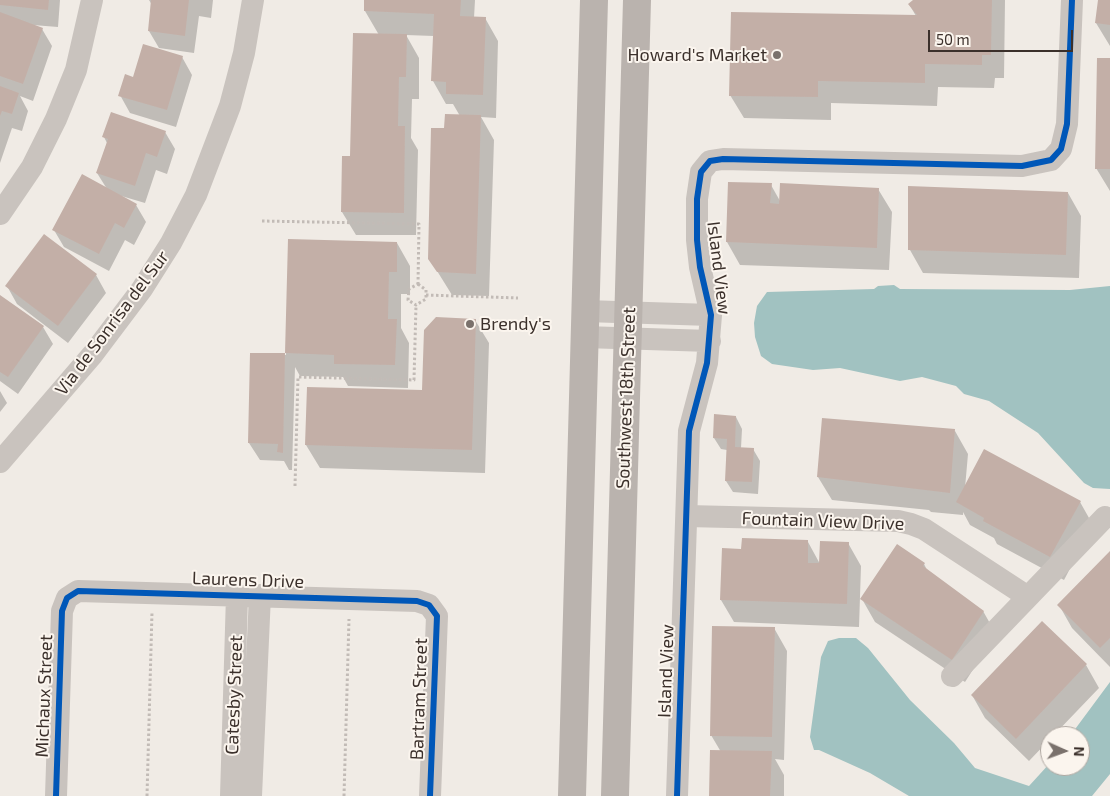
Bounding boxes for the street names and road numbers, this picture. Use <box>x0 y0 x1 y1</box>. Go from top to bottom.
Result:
street label: Island View <box>703 220 735 316</box>
street label: Via de Sonrisa del Sur <box>50 246 174 400</box>
street label: Southwest 18th Street <box>612 307 640 489</box>
street label: Fountain View Drive <box>741 507 905 535</box>
street label: Laurens Drive <box>191 567 305 593</box>
street label: Island View <box>654 624 678 718</box>
street label: Michaux Street <box>31 634 57 758</box>
street label: Catesby Street <box>221 635 247 755</box>
street label: Bartram Street <box>406 638 432 760</box>

